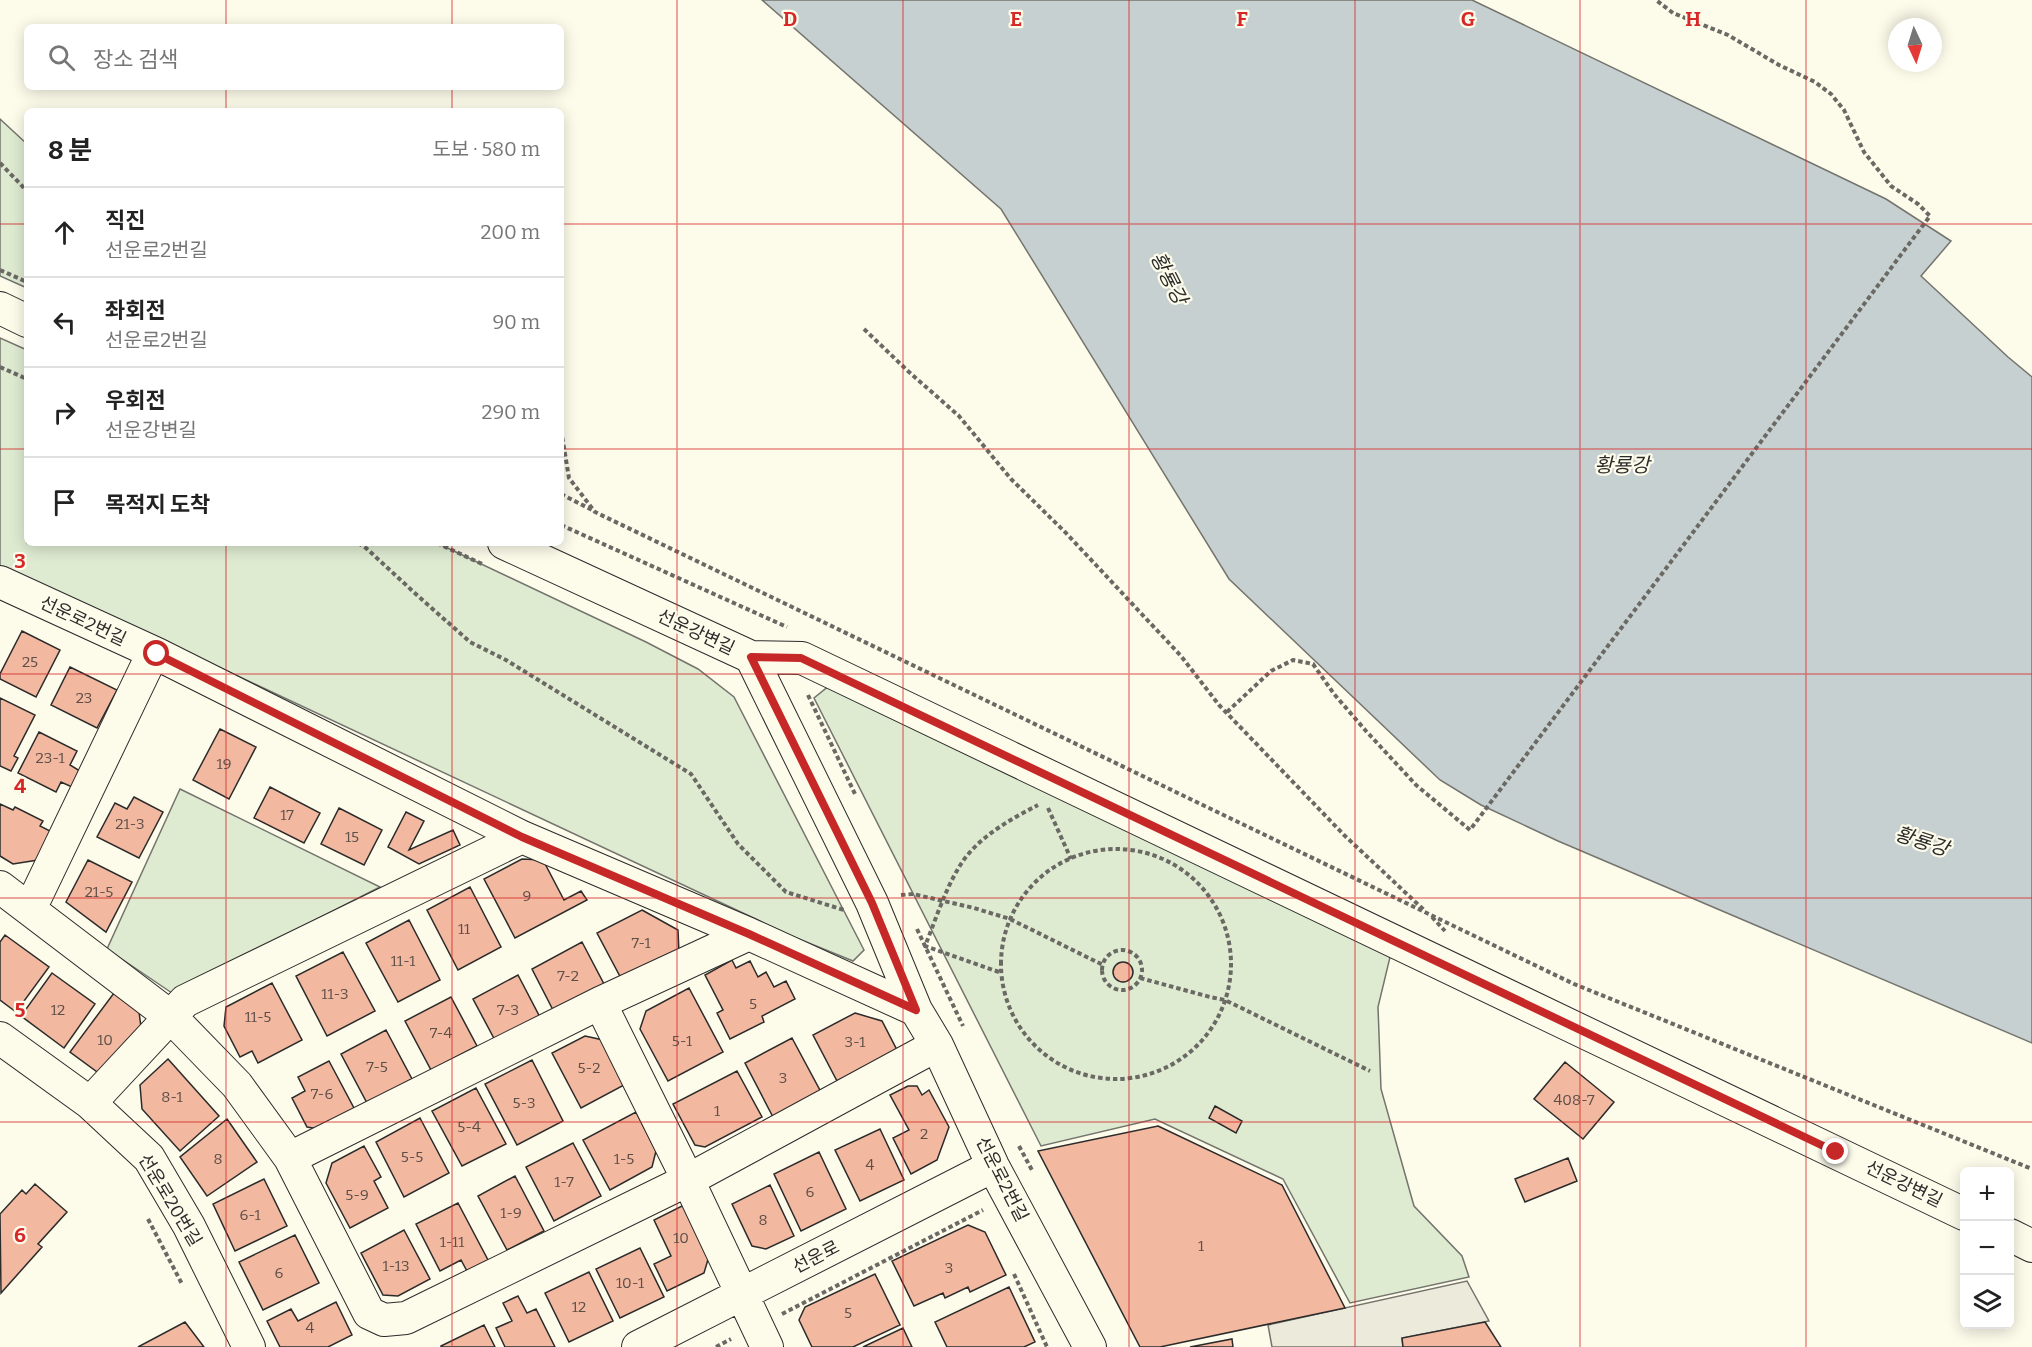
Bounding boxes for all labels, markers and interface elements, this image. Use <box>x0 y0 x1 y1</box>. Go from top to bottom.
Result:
text: D <box>783 7 797 31</box>
text: E <box>1010 7 1022 31</box>
text: F <box>1236 7 1248 31</box>
text: G <box>1461 7 1475 31</box>
text: H <box>1685 7 1701 31</box>
north arrow <box>1888 18 1942 72</box>
search box <box>24 24 564 90</box>
icon: search <box>45 41 78 74</box>
text: 장소 검색 <box>93 46 178 73</box>
text: 8 분 <box>48 135 92 166</box>
text: 도보 · 580 m <box>432 137 540 161</box>
text: 직진 <box>105 207 145 234</box>
icon: ahead <box>48 216 81 249</box>
text: 200 m <box>480 220 540 244</box>
text: 선운로2번길 <box>105 238 208 262</box>
water label: 황룡강 <box>1146 248 1193 310</box>
text: 좌회전 <box>105 297 166 324</box>
icon: left <box>48 306 81 339</box>
text: 90 m <box>492 310 540 334</box>
text: 선운로2번길 <box>105 328 208 352</box>
text: 우회전 <box>105 387 166 414</box>
icon: right <box>48 396 81 429</box>
text: 290 m <box>482 400 540 424</box>
text: 선운강변길 <box>105 418 197 442</box>
water label: 황룡강 <box>1594 453 1652 477</box>
icon: arrive <box>48 486 81 519</box>
text: 목적지 도착 <box>105 491 210 518</box>
text: 3 <box>14 549 26 573</box>
street label: 선운로2번길 <box>36 591 130 651</box>
street label: 선운강변길 <box>654 605 738 659</box>
route start <box>143 640 169 666</box>
house number: 25 <box>22 653 38 671</box>
house number: 23 <box>76 689 92 707</box>
house number: 23-1 <box>35 749 65 767</box>
house number: 19 <box>217 755 231 773</box>
text: 4 <box>14 774 26 798</box>
house number: 17 <box>280 806 294 824</box>
house number: 21-3 <box>115 815 145 833</box>
water label: 황룡강 <box>1892 821 1954 862</box>
house number: 15 <box>345 828 359 846</box>
house number: 21-5 <box>85 883 113 901</box>
house number: 9 <box>523 887 531 905</box>
house number: 11 <box>458 920 470 938</box>
house number: 7-1 <box>631 934 651 952</box>
house number: 11-1 <box>391 952 415 970</box>
house number: 7-2 <box>557 967 579 985</box>
house number: 11-3 <box>321 985 349 1003</box>
house number: 5 <box>749 995 757 1013</box>
text: 5 <box>15 998 26 1022</box>
house number: 12 <box>51 1001 65 1019</box>
house number: 7-3 <box>497 1001 519 1019</box>
house number: 11-5 <box>245 1008 271 1026</box>
house number: 7-4 <box>430 1024 453 1042</box>
house number: 10 <box>97 1031 113 1049</box>
house number: 5-1 <box>672 1032 692 1050</box>
house number: 3-1 <box>845 1033 865 1051</box>
house number: 7-5 <box>366 1058 388 1076</box>
house number: 5-2 <box>578 1059 600 1077</box>
house number: 3 <box>779 1069 787 1087</box>
house number: 7-6 <box>311 1085 333 1103</box>
house number: 8-1 <box>161 1088 183 1106</box>
house number: 408-7 <box>1554 1091 1595 1109</box>
house number: 5-3 <box>512 1094 536 1112</box>
house number: 1 <box>714 1102 720 1120</box>
house number: 5-4 <box>457 1118 481 1136</box>
house number: 2 <box>920 1125 928 1143</box>
street label: 선운로2번길 <box>971 1133 1033 1225</box>
route end <box>1822 1138 1848 1164</box>
house number: 5-5 <box>401 1148 423 1166</box>
street label: 선운로20번길 <box>134 1150 206 1250</box>
house number: 8 <box>213 1150 223 1168</box>
house number: 1-5 <box>614 1150 634 1168</box>
house number: 4 <box>866 1156 875 1174</box>
street label: 선운강변길 <box>1862 1156 1946 1212</box>
map controls <box>1960 1167 2014 1329</box>
button: + <box>1960 1167 2014 1221</box>
house number: 1-7 <box>554 1173 574 1191</box>
house number: 6 <box>806 1183 815 1201</box>
house number: 5-9 <box>345 1186 369 1204</box>
house number: 1-9 <box>500 1204 522 1222</box>
house number: 6-1 <box>239 1206 261 1224</box>
house number: 8 <box>758 1211 768 1229</box>
button: − <box>1960 1221 2014 1275</box>
text: 6 <box>14 1223 26 1247</box>
house number: 10 <box>673 1229 689 1247</box>
house number: 1-11 <box>440 1233 464 1251</box>
street label: 선운로 <box>789 1236 843 1278</box>
house number: 1 <box>1198 1237 1204 1255</box>
house number: 1-13 <box>383 1257 409 1275</box>
house number: 3 <box>945 1259 953 1277</box>
house number: 6 <box>275 1264 284 1282</box>
house number: 10-1 <box>616 1274 644 1292</box>
button: layers <box>1960 1275 2014 1329</box>
house number: 12 <box>572 1298 586 1316</box>
house number: 5 <box>844 1304 852 1322</box>
house number: 4 <box>306 1319 315 1337</box>

